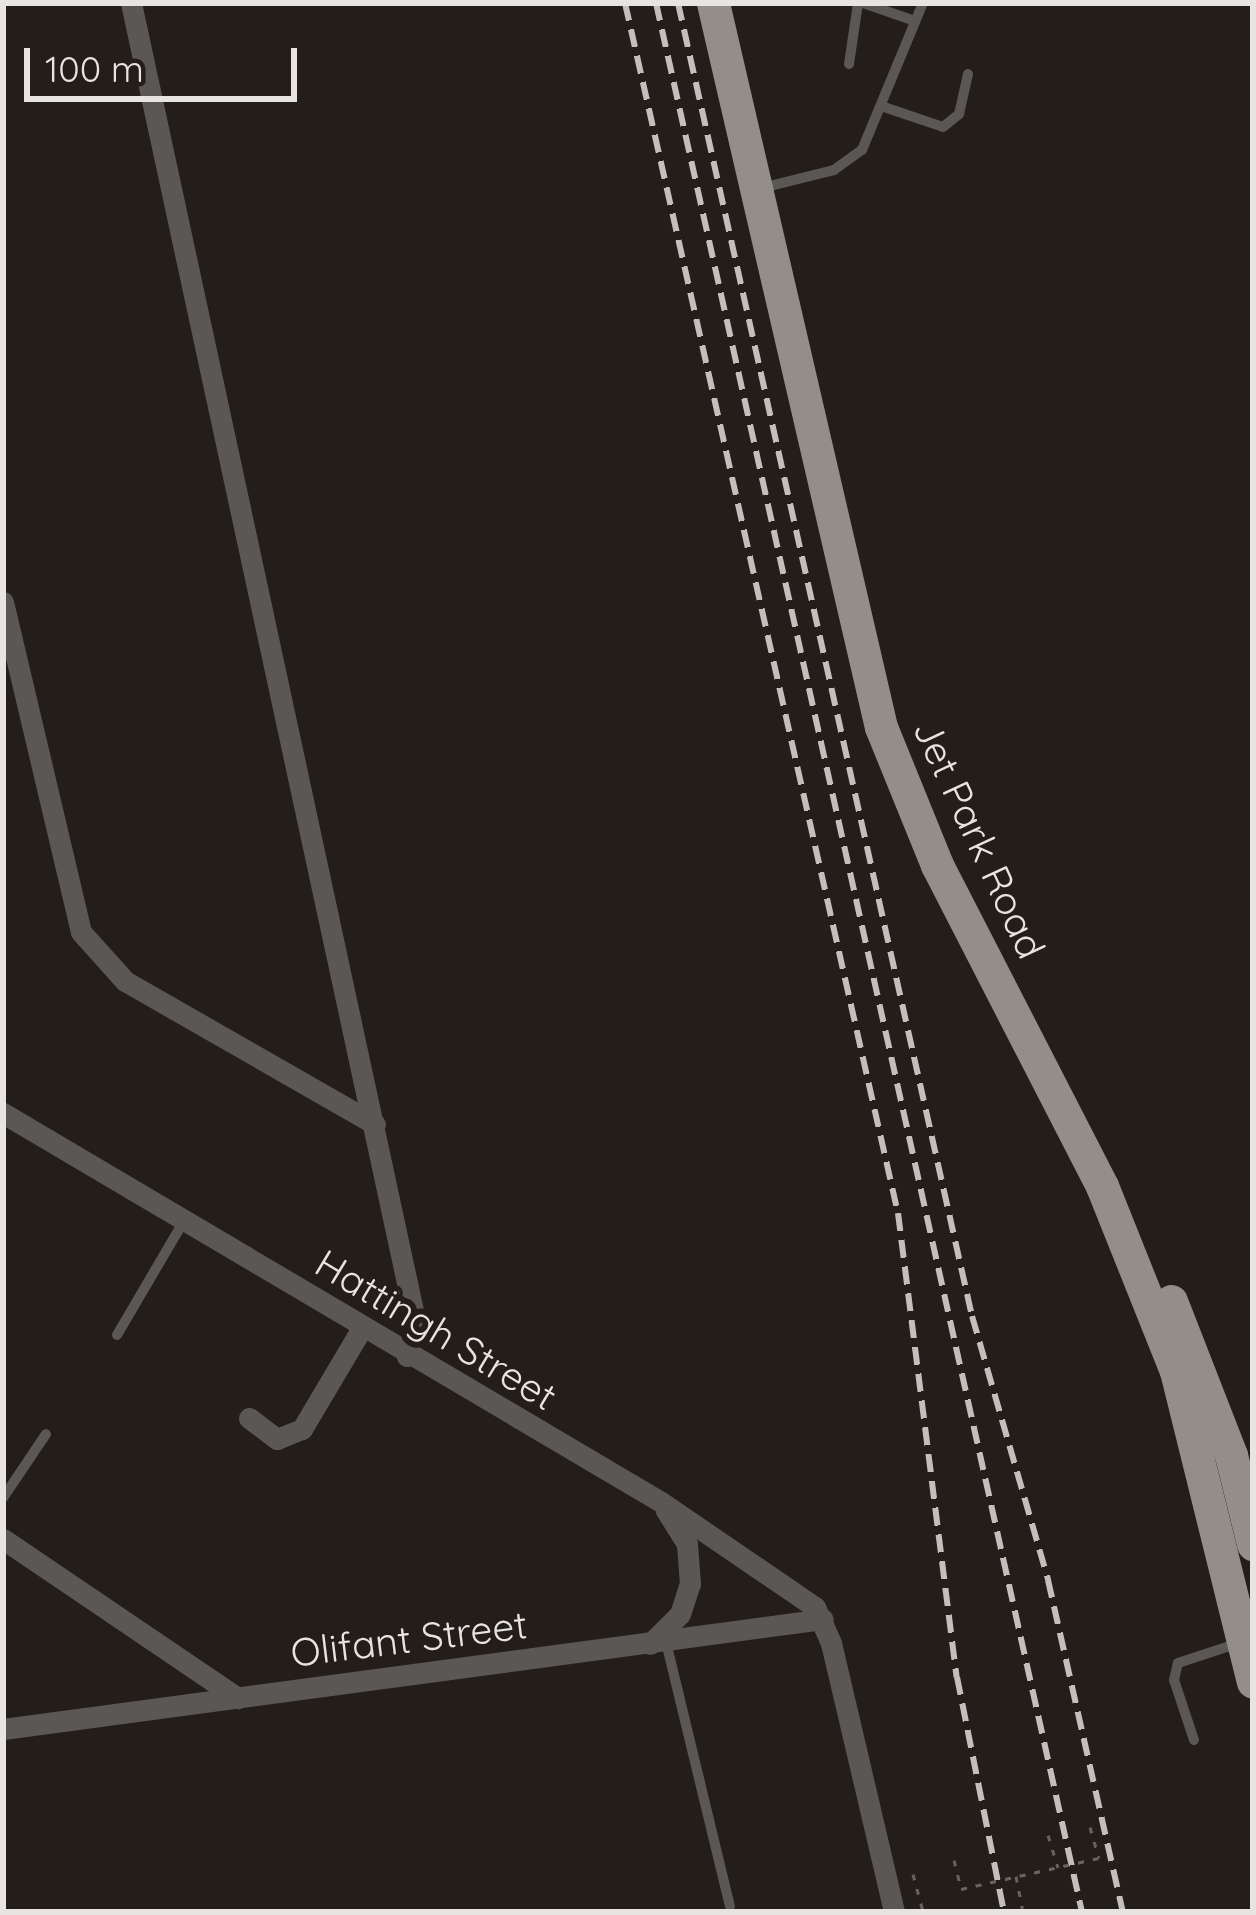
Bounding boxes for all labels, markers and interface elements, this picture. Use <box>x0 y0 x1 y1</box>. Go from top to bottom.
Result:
scale bar <box>30 24 303 98</box>
text: 100 m <box>45 46 144 91</box>
street label: Jet Park Road <box>903 712 1055 966</box>
street label: Hattingh Street <box>307 1240 565 1420</box>
street label: Olifant Street <box>288 1601 530 1677</box>

